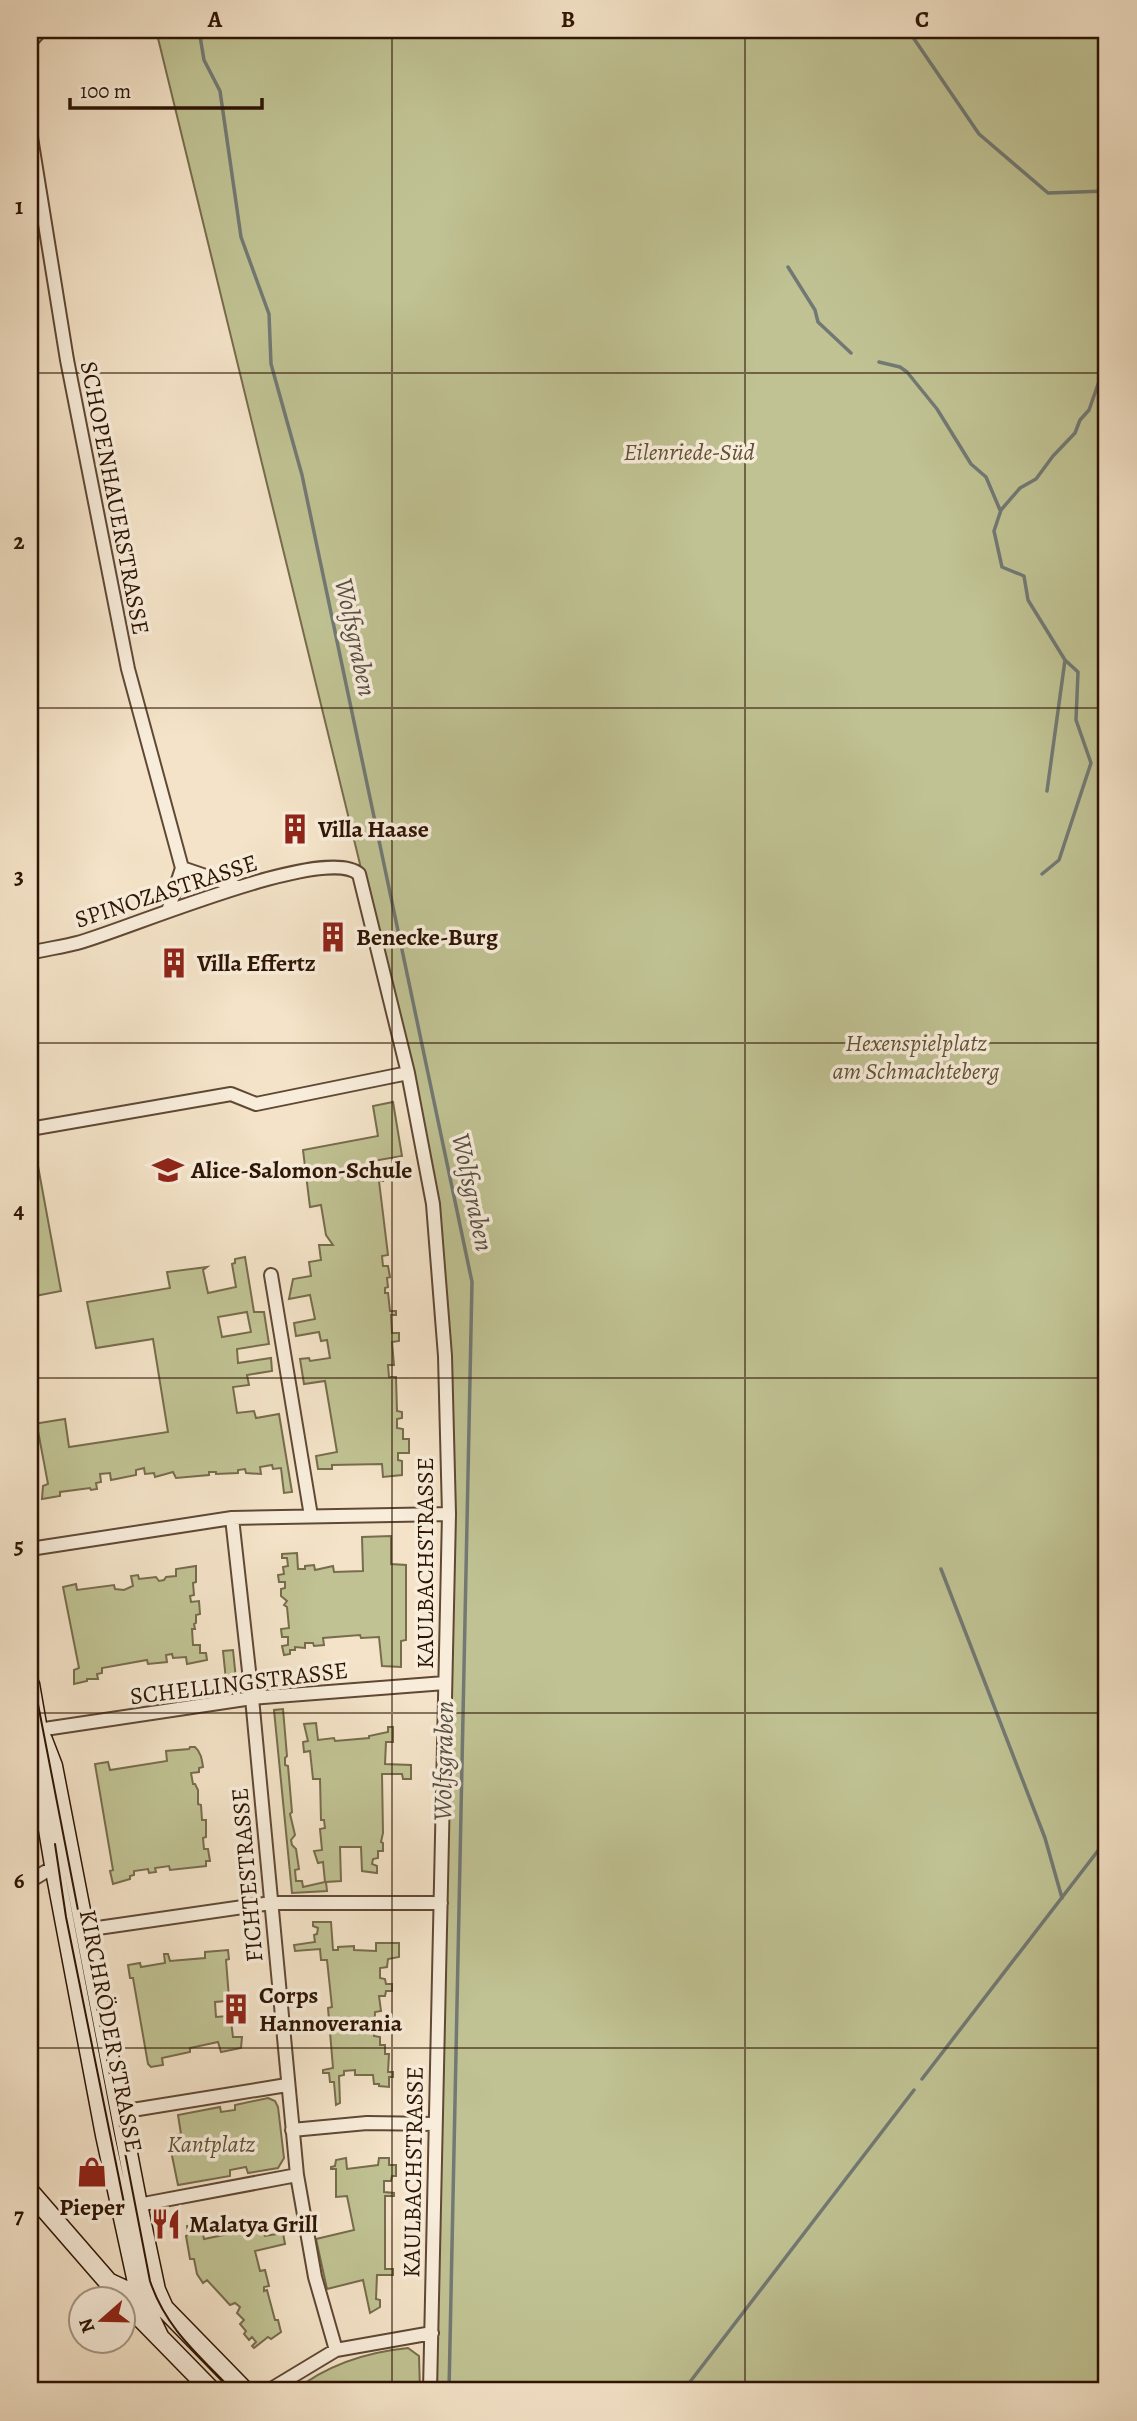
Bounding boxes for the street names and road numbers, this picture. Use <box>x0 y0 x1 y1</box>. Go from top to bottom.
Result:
street label: SCHOPENHAUERSTRASSE <box>73 358 157 638</box>
street label: SPINOZASTRASSE <box>71 846 261 936</box>
street label: KAULBACHSTRASSE <box>409 1457 441 1669</box>
street label: SCHELLINGSTRASSE <box>128 1654 350 1712</box>
street label: FICHTESTRASSE <box>223 1786 271 1964</box>
street label: KIRCHRÖDER STRASSE <box>72 1907 150 2155</box>
street label: KAULBACHSTRASSE <box>395 2066 431 2278</box>

